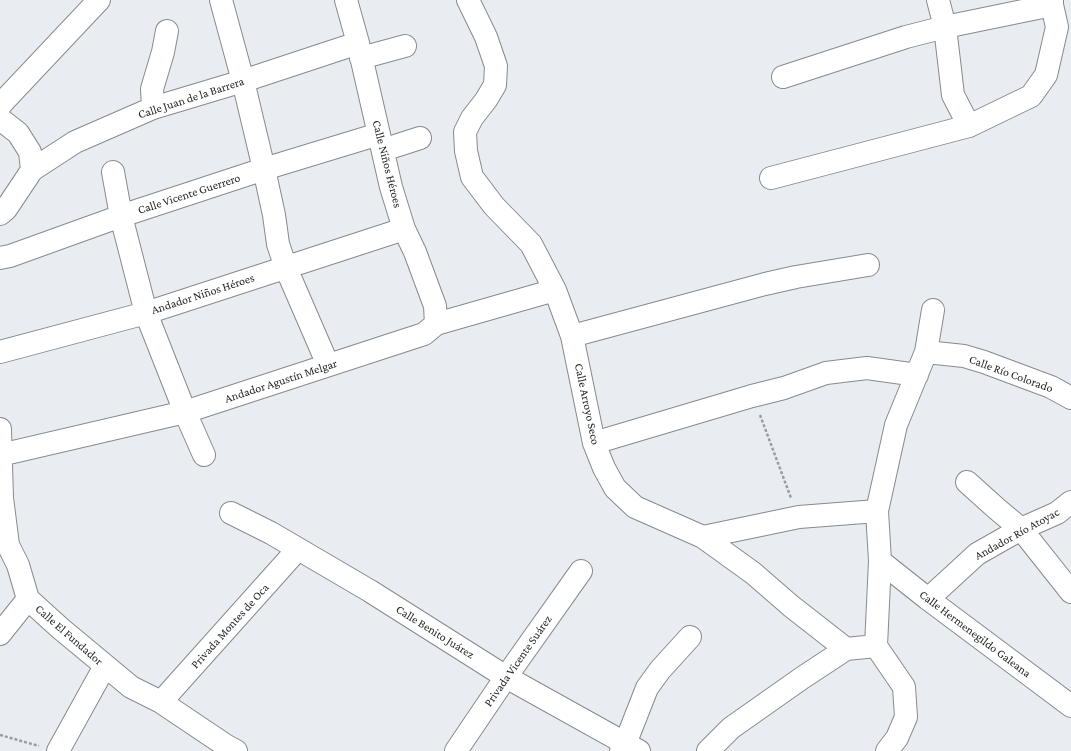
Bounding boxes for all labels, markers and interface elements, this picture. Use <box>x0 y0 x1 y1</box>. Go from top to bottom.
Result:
street label: Calle Juan de la Barrera <box>136 74 246 122</box>
street label: Calle Niños Héroes <box>369 119 405 209</box>
street label: Calle Vicente Guerrero <box>136 171 242 217</box>
street label: Andador Niños Héroes <box>150 271 256 317</box>
street label: Calle Río Colorado <box>967 352 1055 396</box>
street label: Andador Agustín Melgar <box>223 356 339 406</box>
street label: Calle Arroyo Seco <box>571 362 603 446</box>
street label: Andador Río Atoyac <box>972 505 1062 563</box>
street label: Privada Montes de Oca <box>188 581 272 671</box>
street label: Calle Hermenegildo Galeana <box>916 587 1034 681</box>
street label: Calle El Fundador <box>32 602 106 668</box>
street label: Calle Benito Juárez <box>393 602 477 662</box>
street label: Privada Vicente Suárez <box>481 613 555 709</box>

